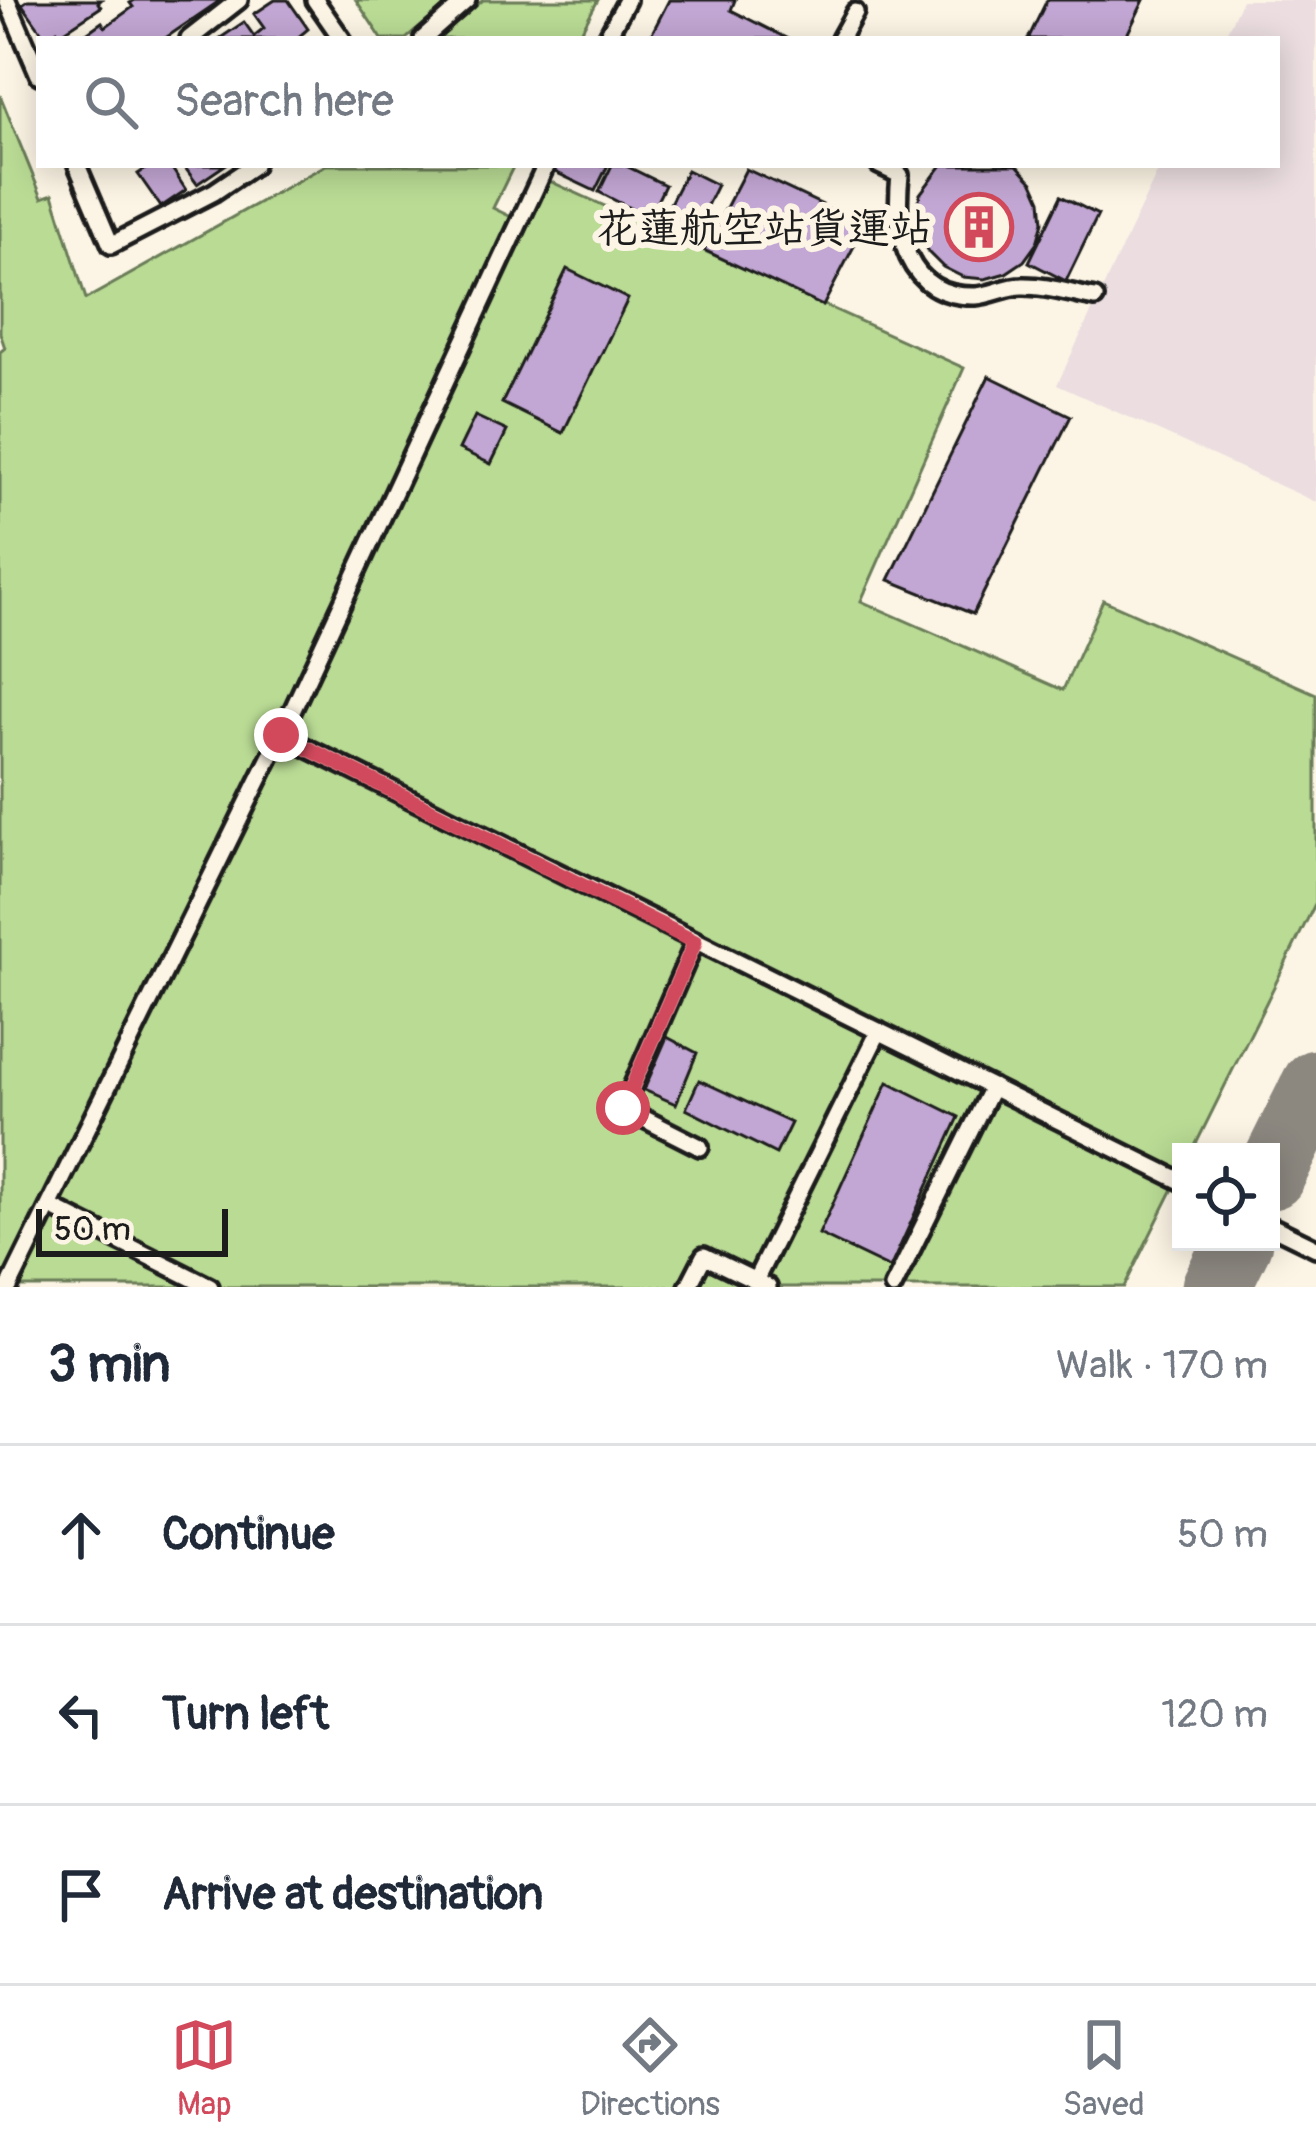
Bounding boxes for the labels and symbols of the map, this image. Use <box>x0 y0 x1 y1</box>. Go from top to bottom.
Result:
building icon: 花蓮航空站貨運站 <box>944 192 1014 262</box>
place label: 花蓮航空站貨運站 <box>596 203 932 255</box>
route end <box>254 708 308 762</box>
route start <box>596 1081 650 1135</box>
scale bar <box>36 1203 228 1256</box>

